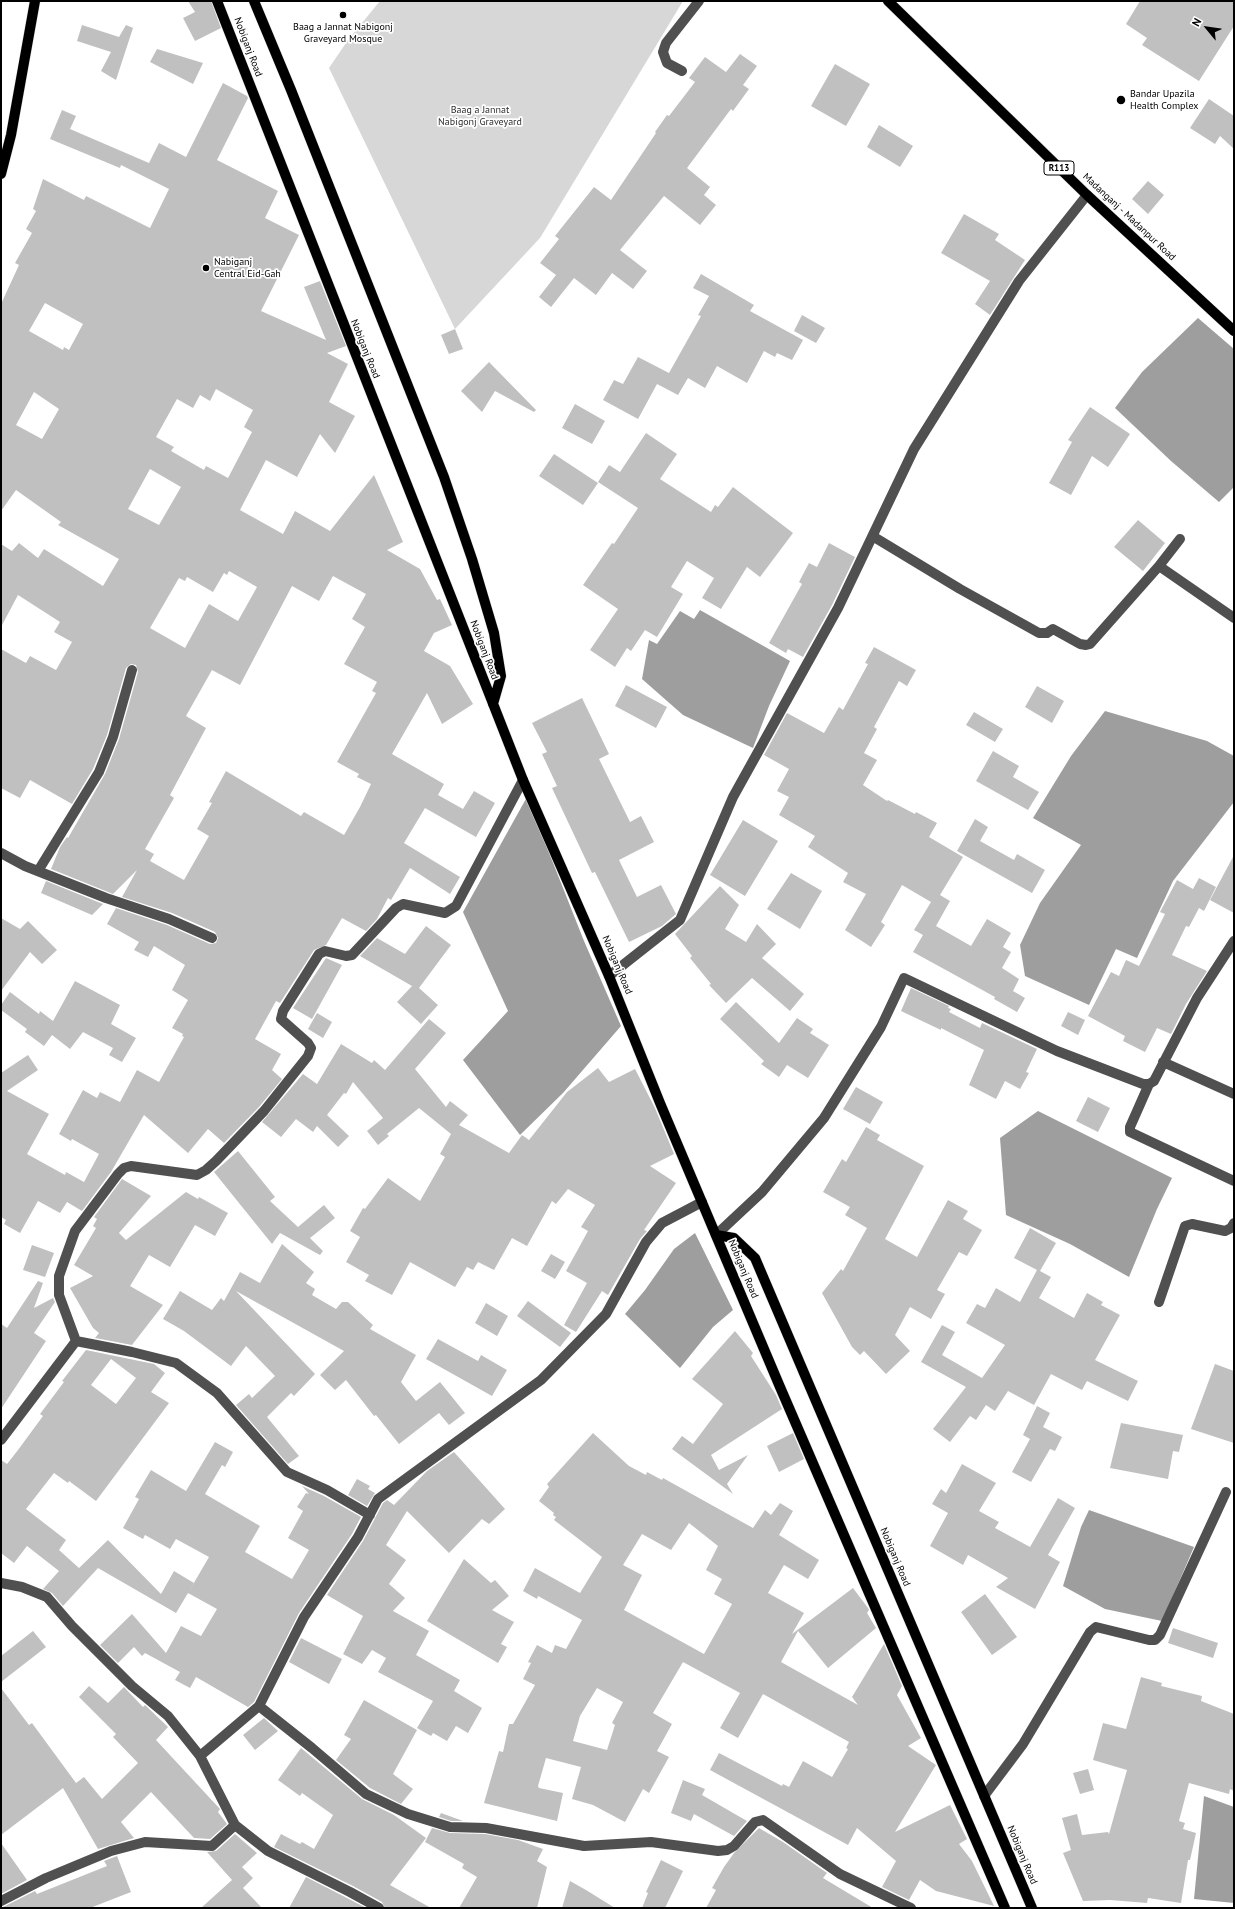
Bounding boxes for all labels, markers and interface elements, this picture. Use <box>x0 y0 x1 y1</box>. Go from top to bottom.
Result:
north arrow <box>1187 8 1227 48</box>
marker: Baag a Jannat Nabigonj Graveyard Mosque <box>338 10 348 20</box>
street label: Nobiganj Road <box>231 16 265 78</box>
text: N <box>1189 16 1204 29</box>
place label: Baag a Jannat Nabigonj Graveyard Mosque <box>293 21 393 44</box>
place label: Bandar Upazila Health Complex <box>1130 88 1198 112</box>
marker: Bandar Upazila Health Complex <box>1115 94 1127 106</box>
park label: Baag a Jannat Nabigonj Graveyard <box>438 104 522 128</box>
road number: R113 <box>1044 161 1074 175</box>
street label: Madanganj - Madanpur Road <box>1080 171 1178 263</box>
place label: Nabiganj Central Eid-Gah <box>214 256 281 280</box>
marker: Nabiganj Central Eid-Gah <box>201 263 211 273</box>
street label: Nobiganj Road <box>348 318 382 380</box>
street label: Nobiganj Road <box>467 619 501 681</box>
street label: Nobiganj Road <box>599 934 635 996</box>
street label: Nobiganj Road <box>725 1238 761 1300</box>
street label: Nobiganj Road <box>877 1526 913 1588</box>
street label: Nobiganj Road <box>1004 1824 1040 1886</box>

